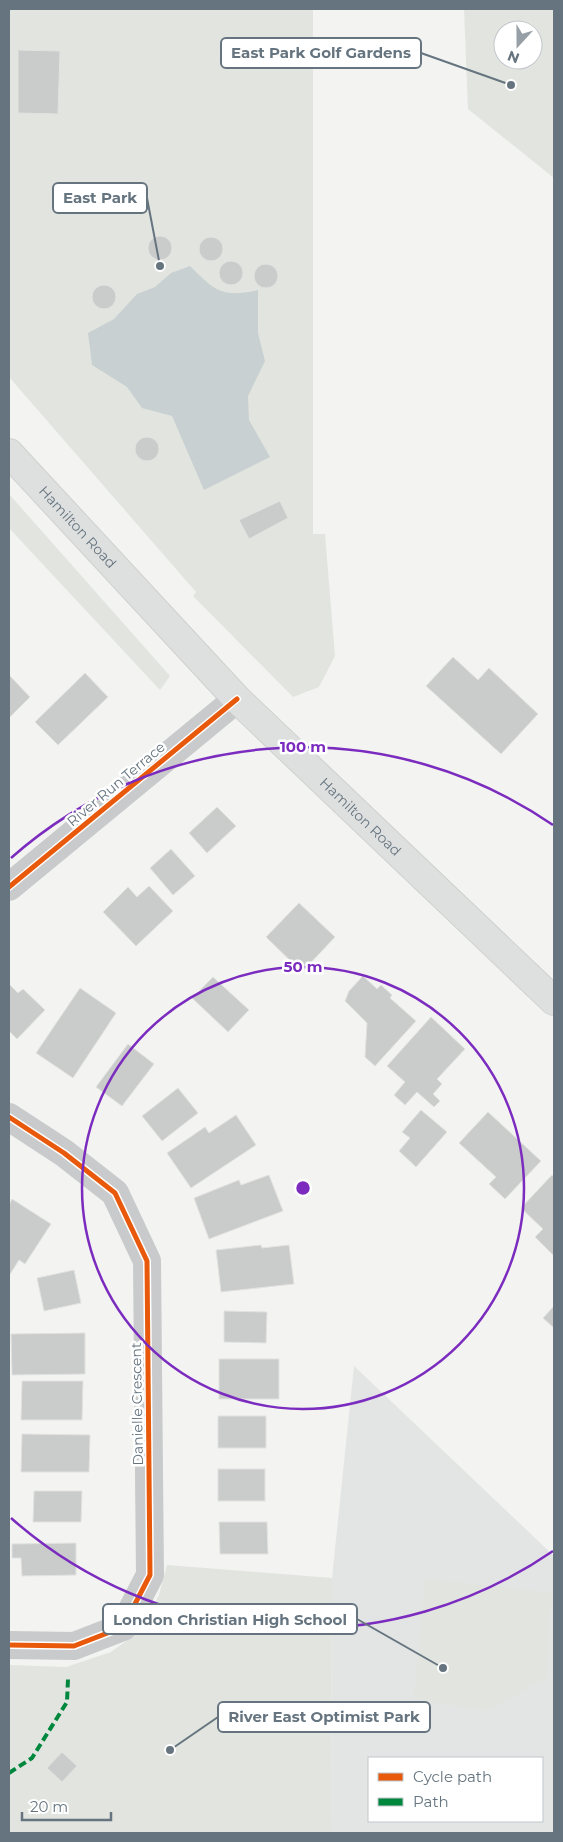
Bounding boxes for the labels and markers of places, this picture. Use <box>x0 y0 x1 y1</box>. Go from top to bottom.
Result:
callout: East Park Golf Gardens <box>221 38 421 68</box>
callout: East Park <box>53 183 147 213</box>
centre of rings <box>294 1179 312 1197</box>
callout: London Christian High School <box>103 1604 357 1634</box>
callout: River East Optimist Park <box>218 1702 430 1732</box>

